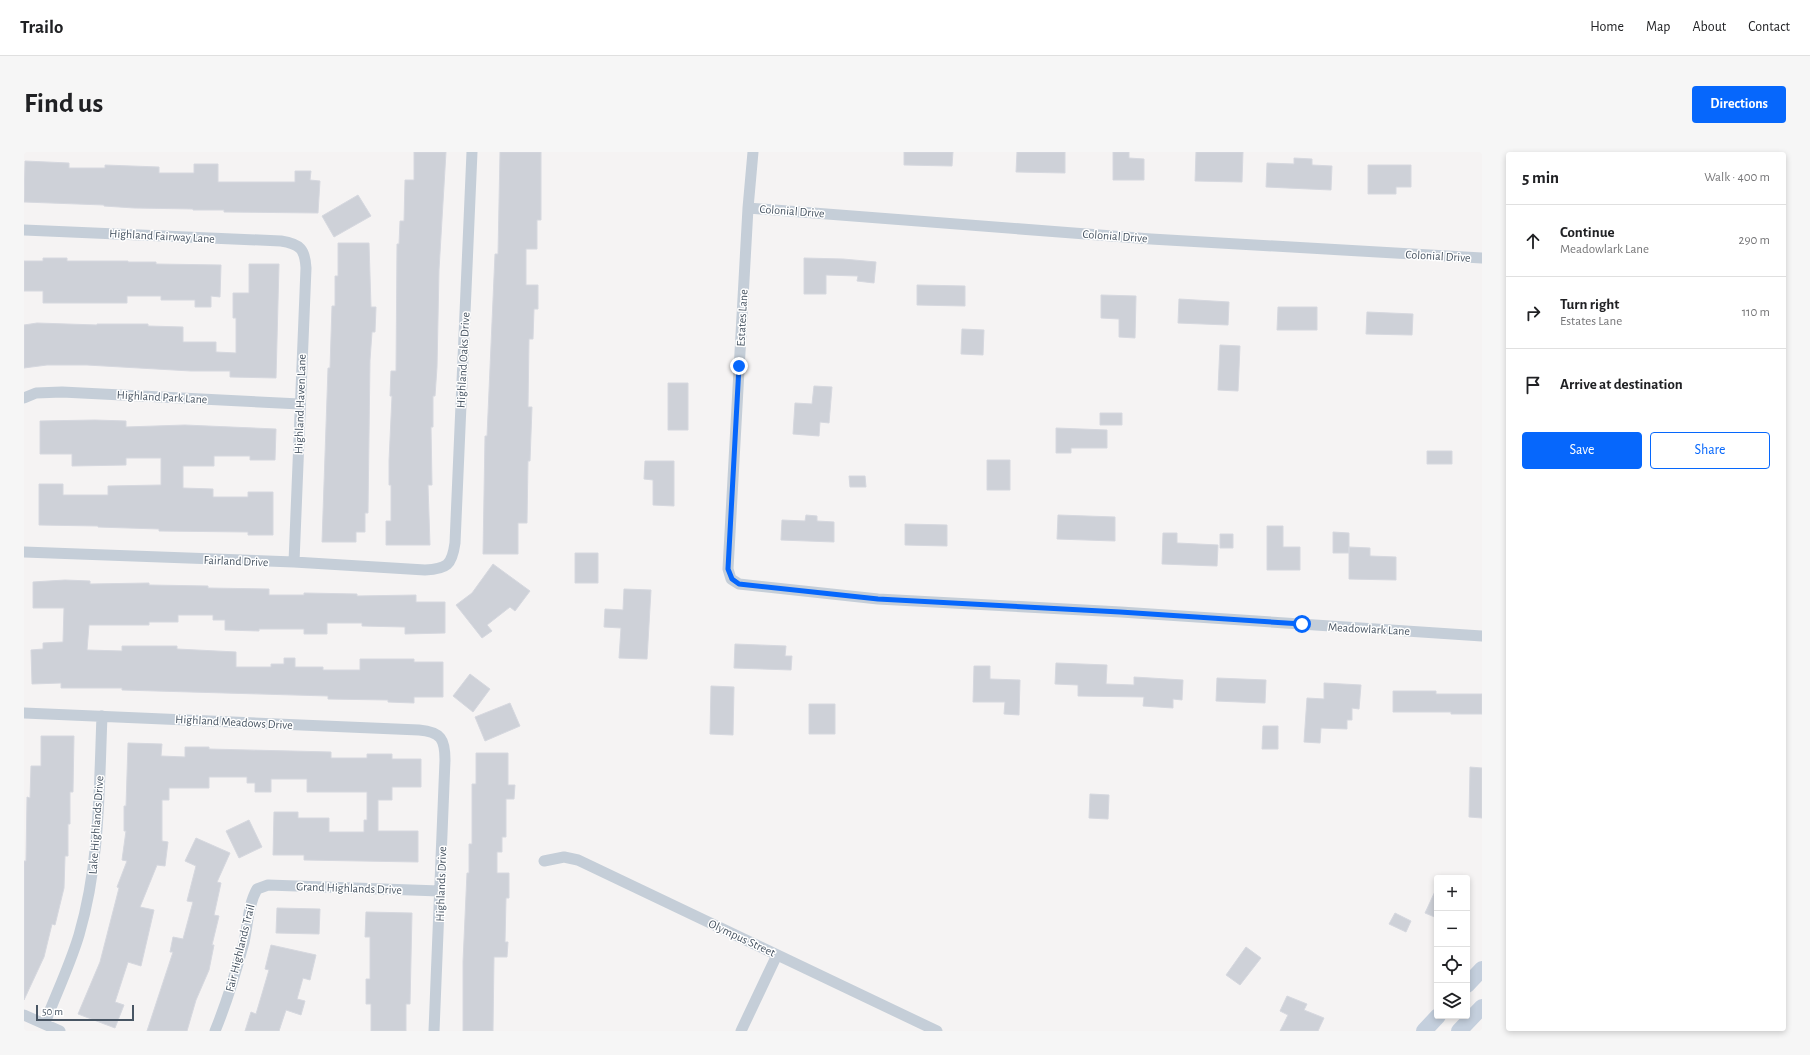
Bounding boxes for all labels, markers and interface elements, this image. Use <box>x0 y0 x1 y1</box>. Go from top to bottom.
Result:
text: Trailo <box>20 18 63 37</box>
text: Home <box>1590 20 1624 34</box>
text: Map <box>1646 20 1670 34</box>
text: About <box>1692 20 1726 34</box>
text: Contact <box>1748 20 1790 34</box>
button: Directions <box>1692 86 1786 123</box>
text: Find us <box>24 90 103 118</box>
text: 5 min <box>1522 169 1559 186</box>
text: Walk · 400 m <box>1704 171 1770 184</box>
street label: Colonial Drive <box>759 203 825 219</box>
text: Continue <box>1560 225 1615 240</box>
street label: Highland Fairway Lane <box>109 227 215 246</box>
street label: Colonial Drive <box>1082 228 1148 244</box>
icon: ahead <box>1522 230 1544 252</box>
text: 290 m <box>1739 234 1770 247</box>
text: Meadowlark Lane <box>1560 243 1649 256</box>
street label: Colonial Drive <box>1405 248 1471 264</box>
street label: Estates Lane <box>735 289 749 347</box>
text: Turn right <box>1560 297 1619 312</box>
icon: right <box>1522 302 1544 324</box>
text: 110 m <box>1742 306 1770 319</box>
street label: Highland Oaks Drive <box>454 312 472 408</box>
text: Estates Lane <box>1560 315 1622 328</box>
street label: Highland Haven Lane <box>292 354 308 454</box>
route end <box>730 357 748 375</box>
icon: arrive <box>1522 374 1544 396</box>
text: Arrive at destination <box>1560 377 1683 392</box>
street label: Highland Park Lane <box>116 389 208 405</box>
button: Save <box>1522 432 1642 469</box>
button: Share <box>1650 432 1770 469</box>
street label: Fairland Drive <box>203 554 269 568</box>
route start <box>1293 615 1311 633</box>
street label: Meadowlark Lane <box>1328 621 1410 637</box>
street label: Highland Meadows Drive <box>175 713 293 731</box>
street label: Lake Highlands Drive <box>87 775 105 875</box>
street label: Highlands Drive <box>434 846 448 922</box>
map controls <box>1434 875 1470 1019</box>
button: + <box>1434 875 1470 911</box>
street label: Grand Highlands Drive <box>296 880 402 896</box>
street label: Fair Highlands Trail <box>223 903 257 993</box>
button: − <box>1434 911 1470 947</box>
street label: Olympus Street <box>706 917 777 960</box>
button: locate <box>1434 947 1470 983</box>
button: layers <box>1434 983 1470 1019</box>
scale bar <box>36 1003 134 1022</box>
text: 50 m <box>42 1006 63 1017</box>

